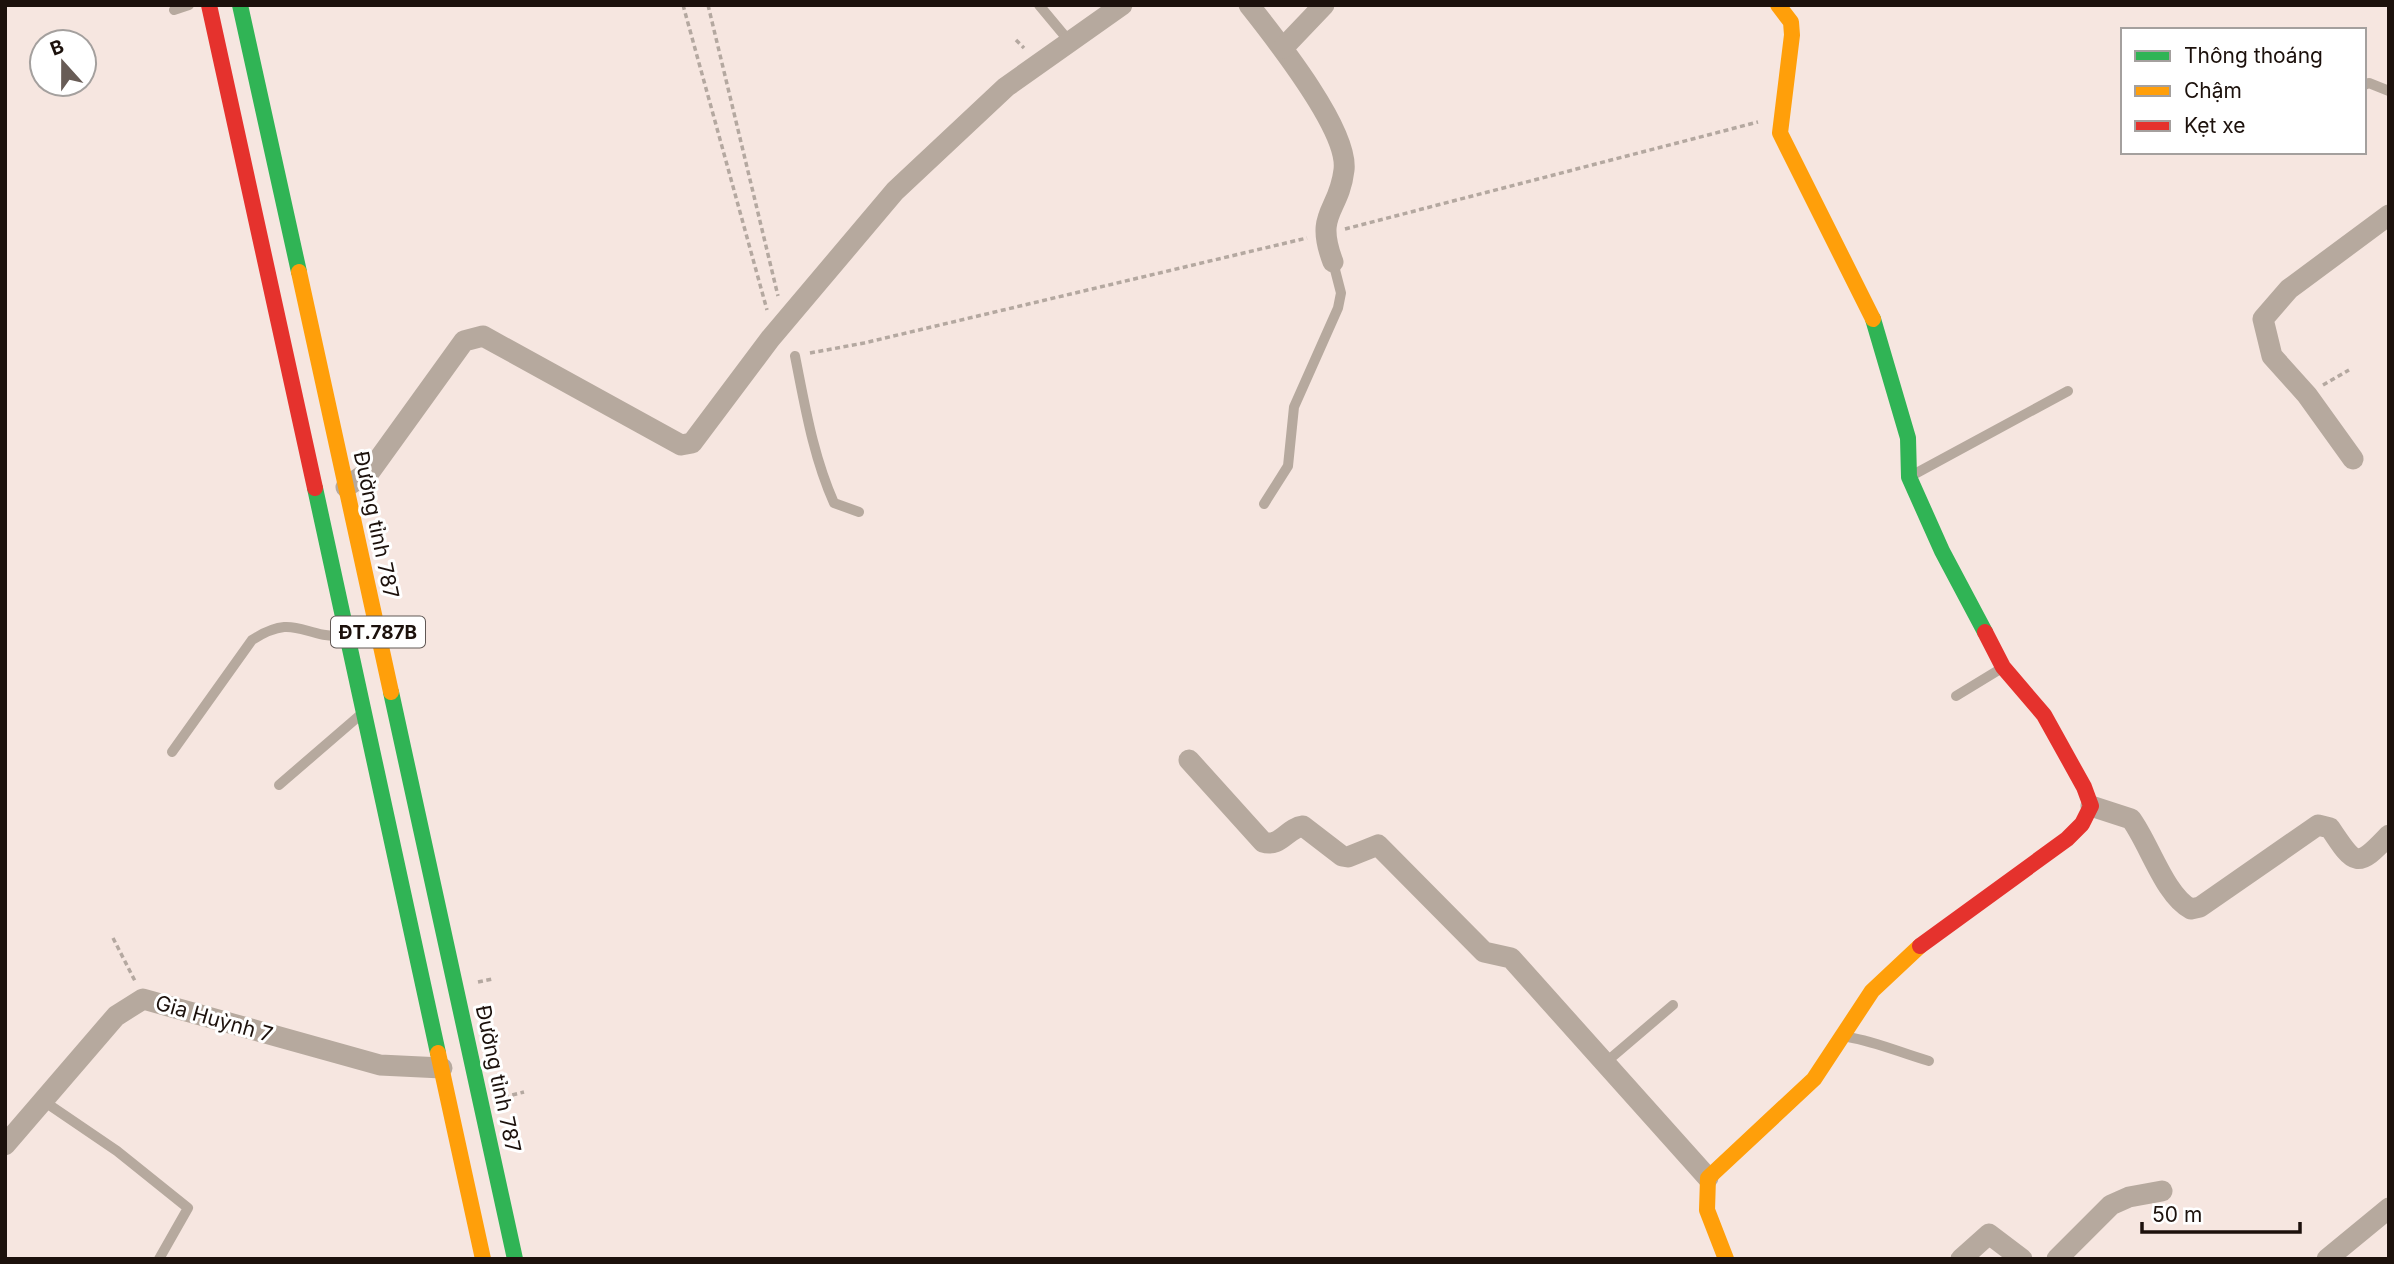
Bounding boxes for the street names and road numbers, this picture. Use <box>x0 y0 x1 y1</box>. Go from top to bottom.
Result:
street label: Đường tỉnh 787 <box>349 449 404 601</box>
road number: ĐT.787B <box>331 617 425 648</box>
street label: Gia Huỳnh 7 <box>153 990 276 1047</box>
street label: Đường tỉnh 787 <box>471 1003 526 1155</box>

